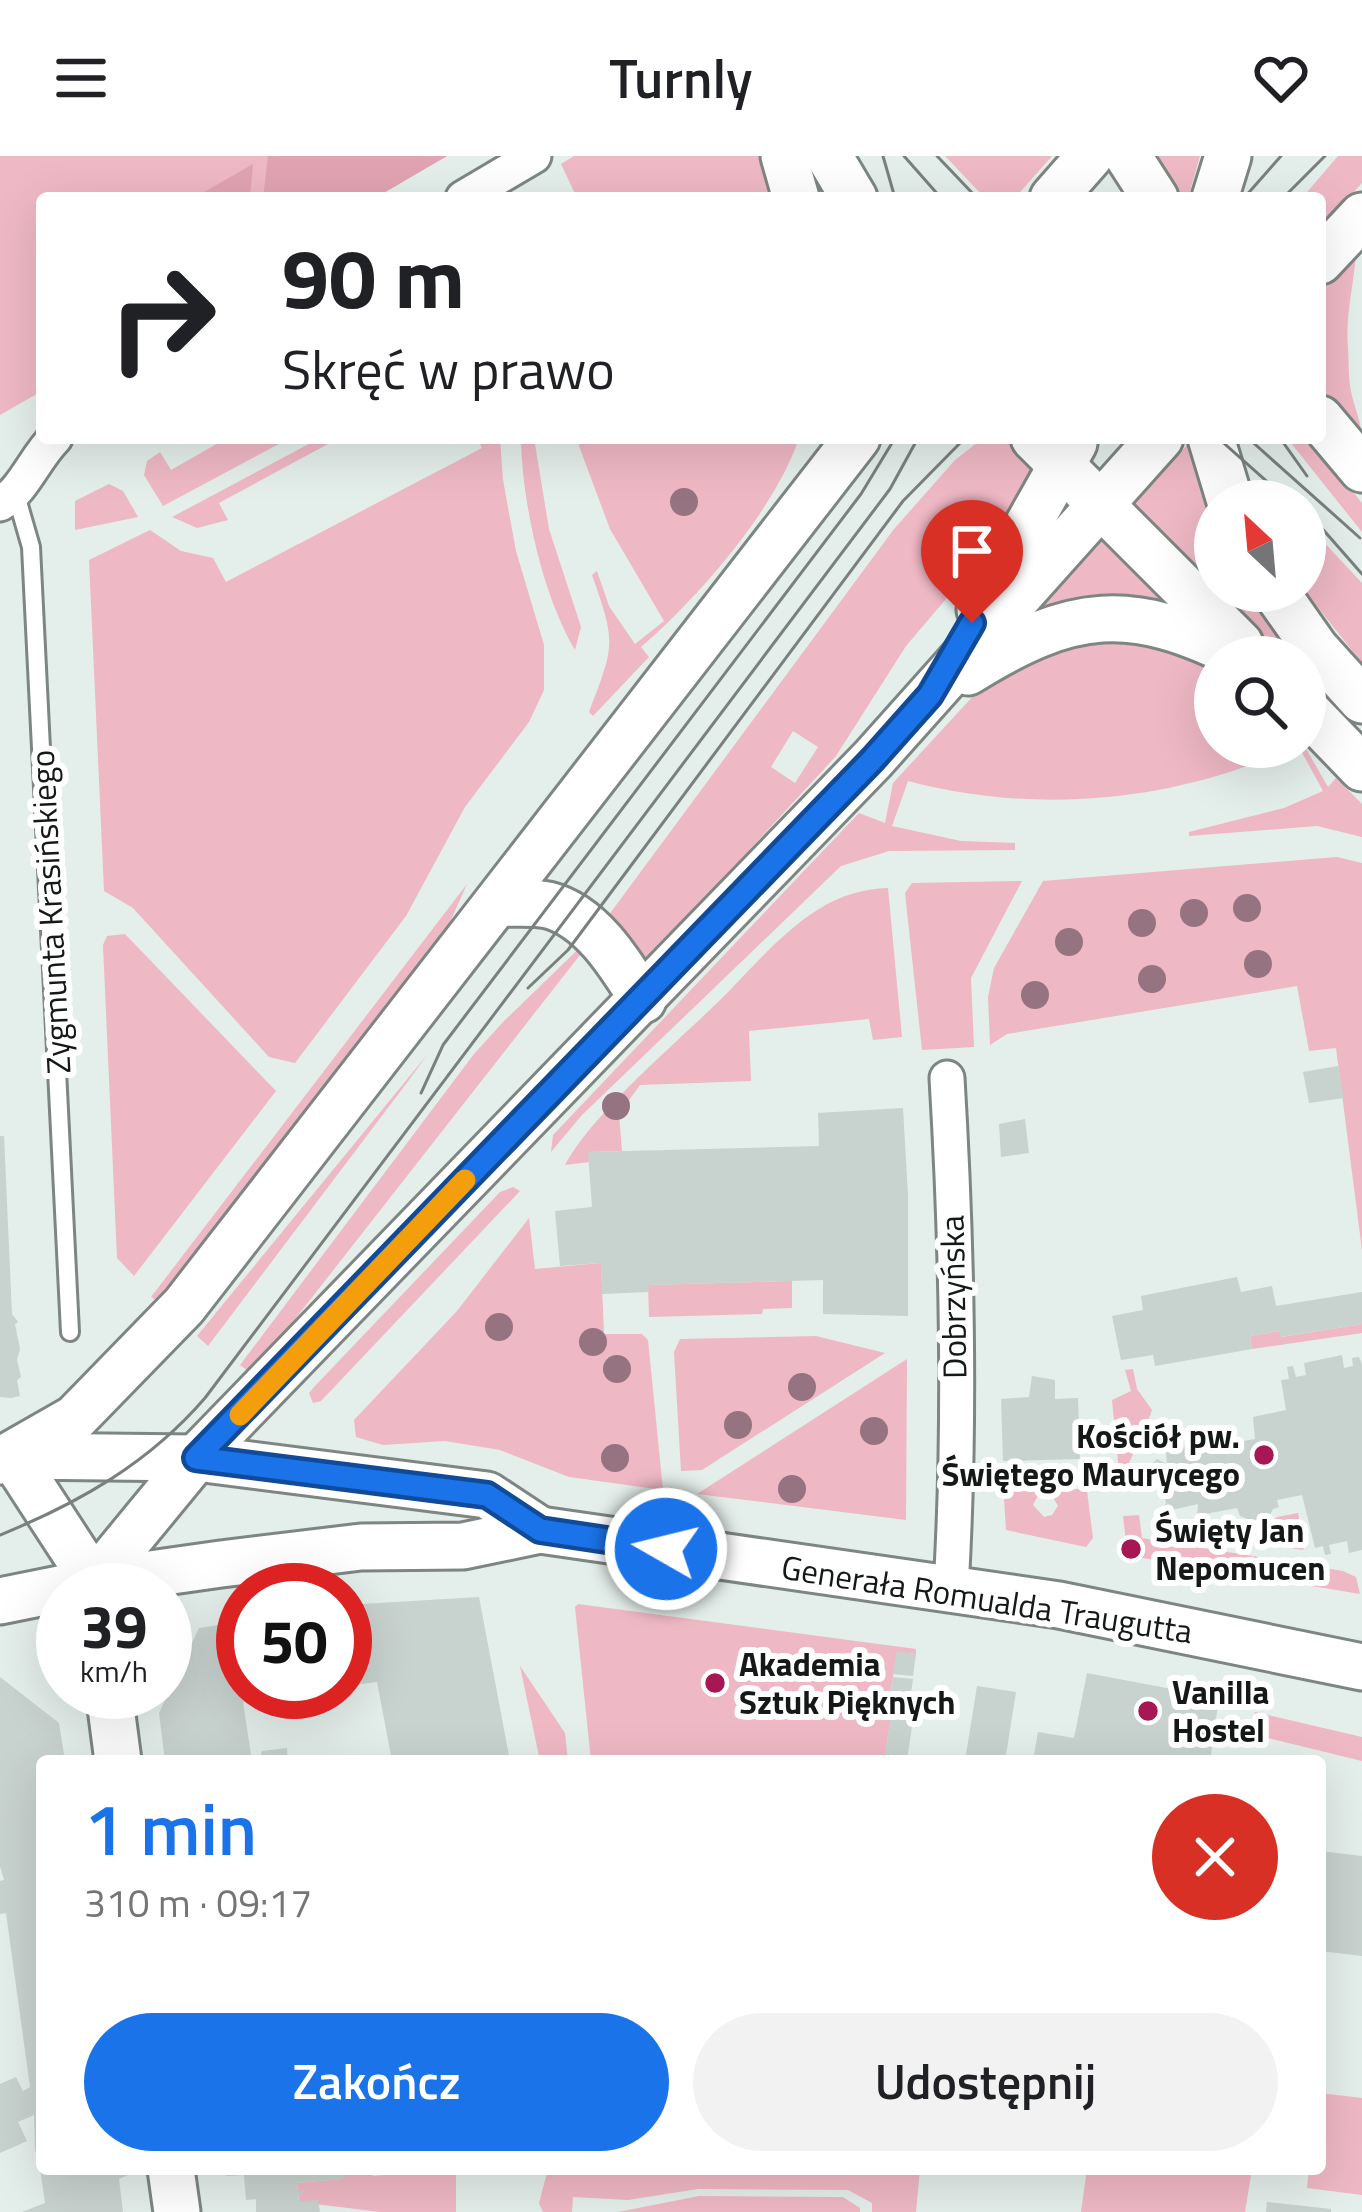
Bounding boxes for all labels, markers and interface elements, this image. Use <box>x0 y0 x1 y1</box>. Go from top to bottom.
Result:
text: Turnly <box>609 37 753 119</box>
icon: menu <box>48 45 114 111</box>
icon: heart <box>1248 45 1314 111</box>
text: 90 m <box>282 213 465 341</box>
icon: right <box>84 240 240 396</box>
text: Skręć w prawo <box>282 328 615 410</box>
north arrow <box>1194 480 1326 612</box>
map controls <box>1194 480 1326 768</box>
pin <box>921 500 1023 623</box>
icon: arrive <box>939 518 1005 584</box>
button: search <box>1194 636 1326 768</box>
street label: Zygmunta Krasińskiego <box>17 749 83 1075</box>
street label: Dobrzyńska <box>927 1215 979 1379</box>
place label: Kościół pw. Świętego Maurycego <box>942 1411 1240 1499</box>
marker: Kościół pw. Świętego Maurycego <box>1251 1442 1277 1468</box>
position arrow <box>603 1486 729 1612</box>
place label: Święty Jan Nepomucen <box>1155 1505 1326 1593</box>
marker: Święty Jan Nepomucen <box>1118 1536 1144 1562</box>
street label: Generała Romualda Traugutta <box>778 1542 1196 1656</box>
speed limit sign: 50 <box>216 1563 372 1719</box>
text: 39 <box>80 1580 148 1671</box>
place label: Akademia Sztuk Pięknych <box>739 1639 956 1727</box>
text: km/h <box>80 1648 148 1694</box>
place label: Vanilla Hostel <box>1172 1667 1269 1755</box>
marker: Akademia Sztuk Pięknych <box>702 1670 728 1696</box>
marker: Vanilla Hostel <box>1135 1698 1161 1724</box>
text: 1 min <box>84 1773 257 1883</box>
button: close <box>1152 1794 1278 1920</box>
text: 310 m · 09:17 <box>84 1873 312 1932</box>
button: Zakończ <box>84 2013 669 2151</box>
button: Udostępnij <box>693 2013 1278 2151</box>

